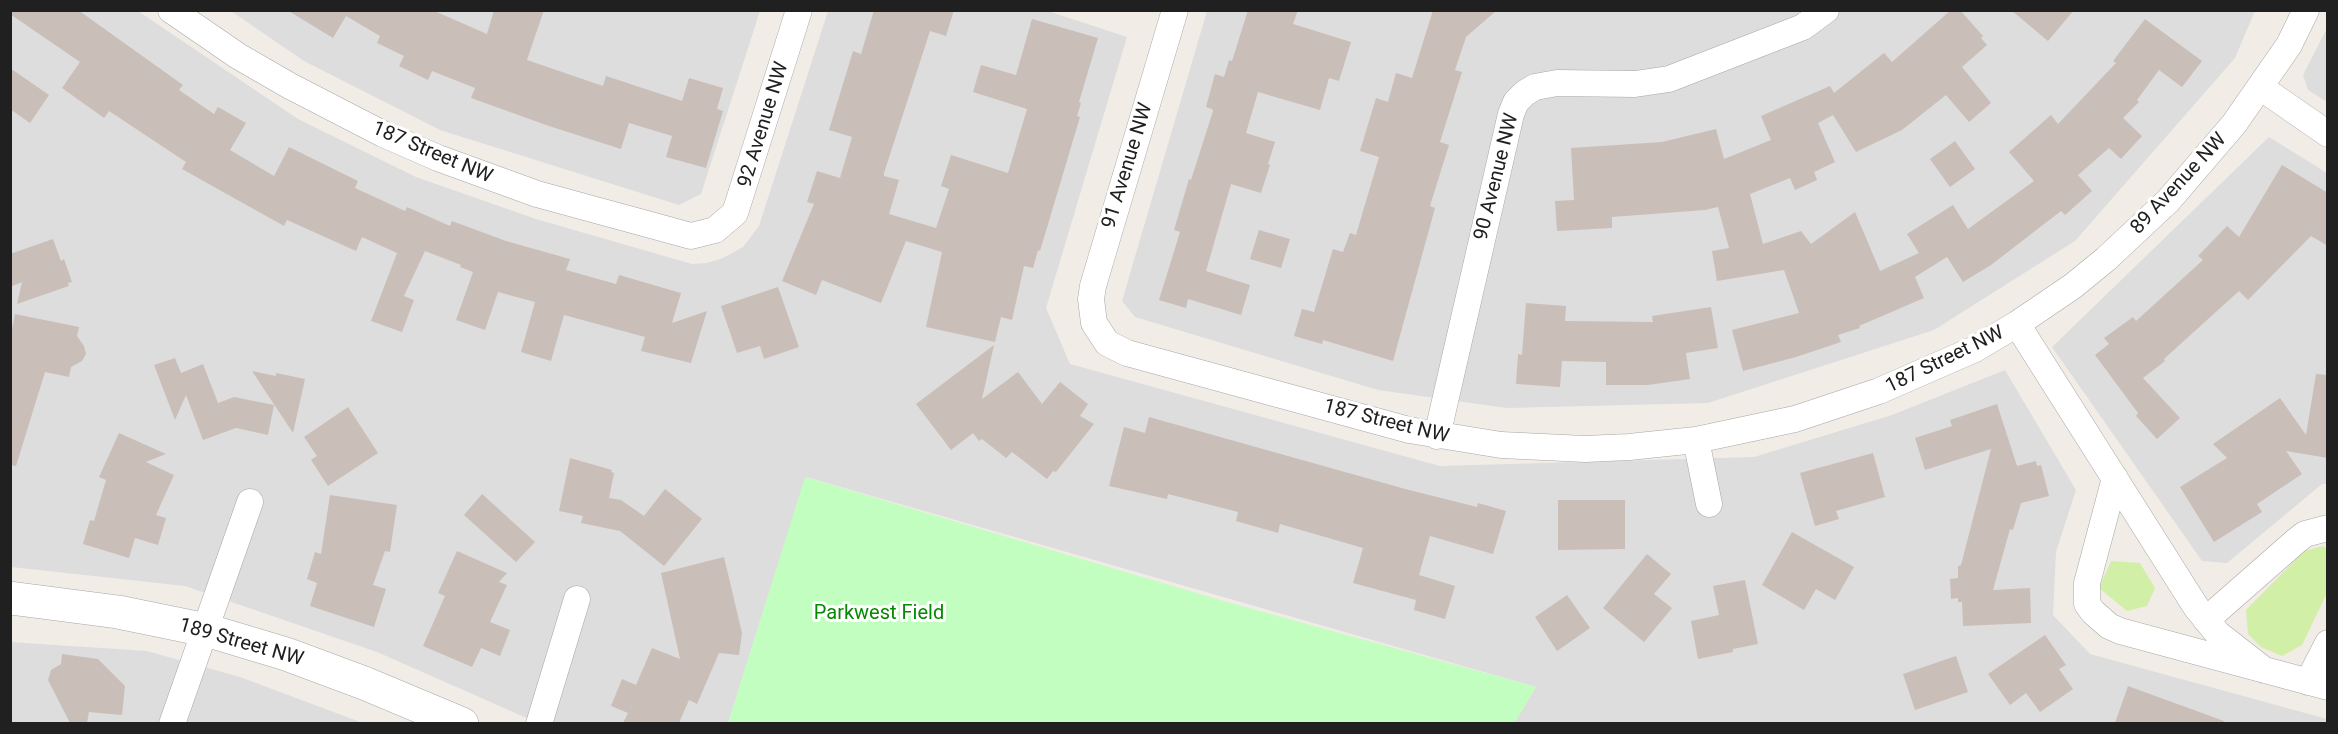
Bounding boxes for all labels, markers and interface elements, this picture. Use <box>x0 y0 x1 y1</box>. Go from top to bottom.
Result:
street label: 92 Avenue NW <box>734 59 794 191</box>
street label: 91 Avenue NW <box>1098 100 1158 232</box>
street label: 90 Avenue NW <box>1470 111 1524 243</box>
street label: 187 Street NW <box>368 117 496 189</box>
street label: 89 Avenue NW <box>2126 128 2232 240</box>
street label: 187 Street NW <box>1882 321 2008 399</box>
street label: 187 Street NW <box>1321 395 1451 449</box>
park label: Parkwest Field <box>814 602 944 626</box>
street label: 189 Street NW <box>176 614 306 672</box>

